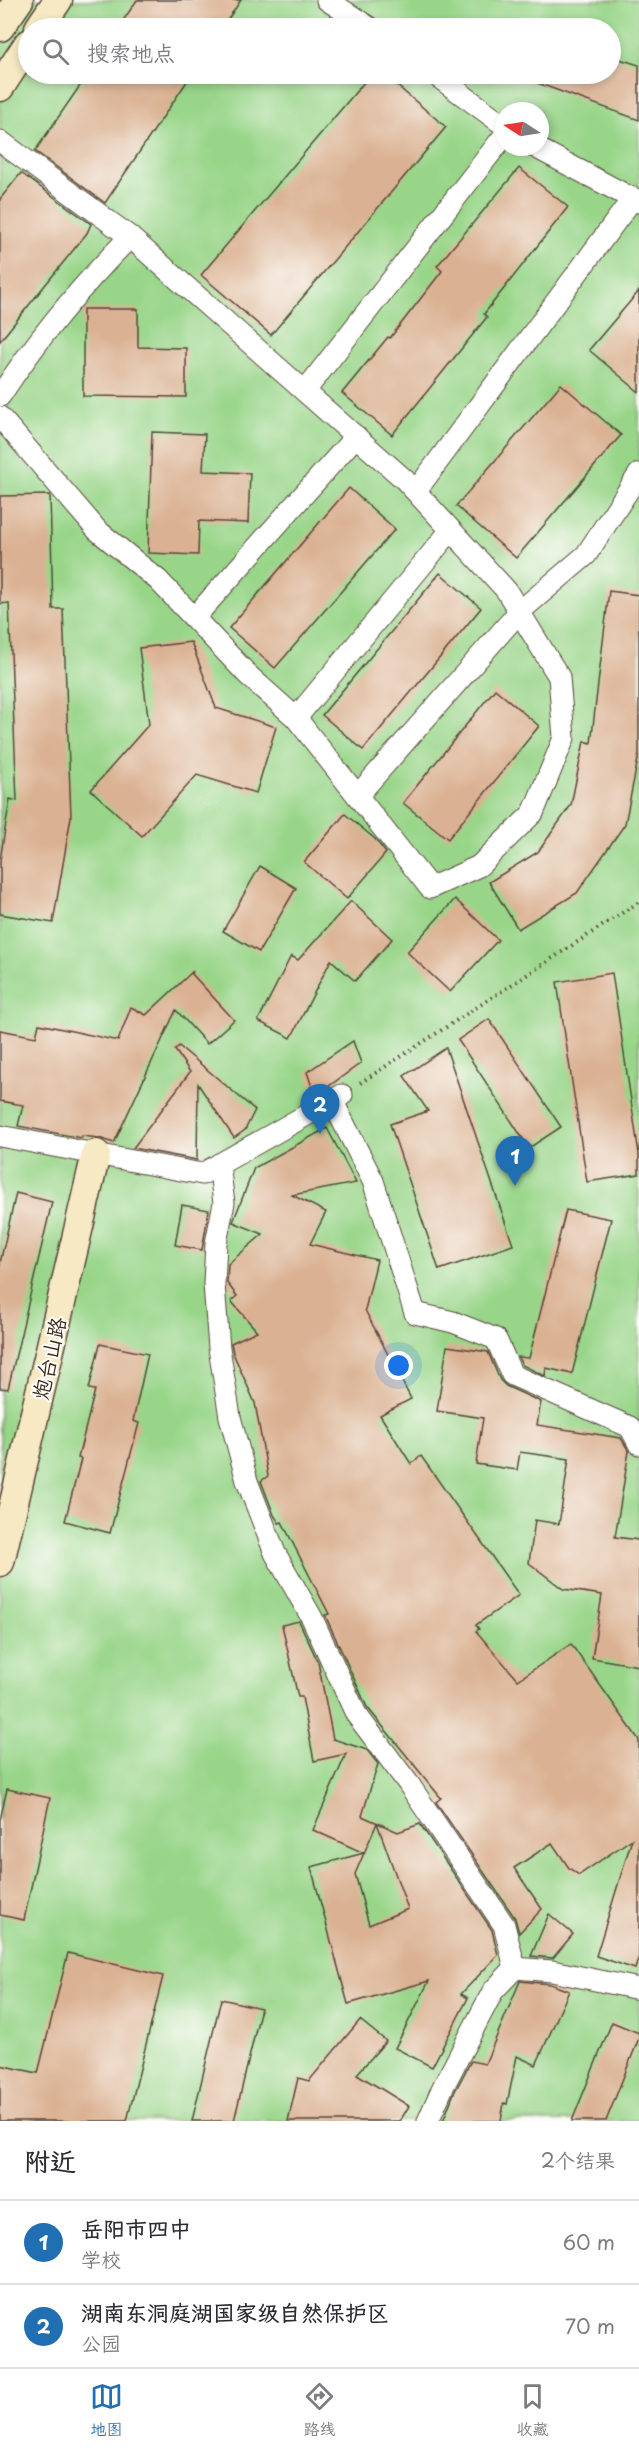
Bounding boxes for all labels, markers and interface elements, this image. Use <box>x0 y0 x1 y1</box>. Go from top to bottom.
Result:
search box <box>18 18 621 84</box>
icon: search <box>39 35 72 68</box>
text: 搜索地点 <box>87 35 175 68</box>
north arrow <box>495 102 549 156</box>
pin: 2 <box>300 1084 340 1134</box>
pin: 1 <box>496 1136 534 1186</box>
street label: 炮台山路 <box>23 1313 73 1403</box>
your location <box>384 1351 413 1380</box>
text: 附近 <box>24 2141 76 2180</box>
text: 2个结果 <box>541 2145 615 2175</box>
text: 岳阳市四中 <box>81 2211 191 2244</box>
text: 1 <box>39 2227 48 2257</box>
text: 60 m <box>563 2227 615 2257</box>
text: 学校 <box>81 2244 121 2274</box>
text: 湖南东洞庭湖国家级自然保护区 <box>81 2295 389 2328</box>
text: 2 <box>36 2311 51 2341</box>
text: 70 m <box>565 2311 615 2341</box>
text: 公园 <box>81 2328 121 2358</box>
tab: 地图 <box>90 2380 123 2440</box>
tab: 路线 <box>303 2380 336 2440</box>
tab: 收藏 <box>516 2380 549 2440</box>

